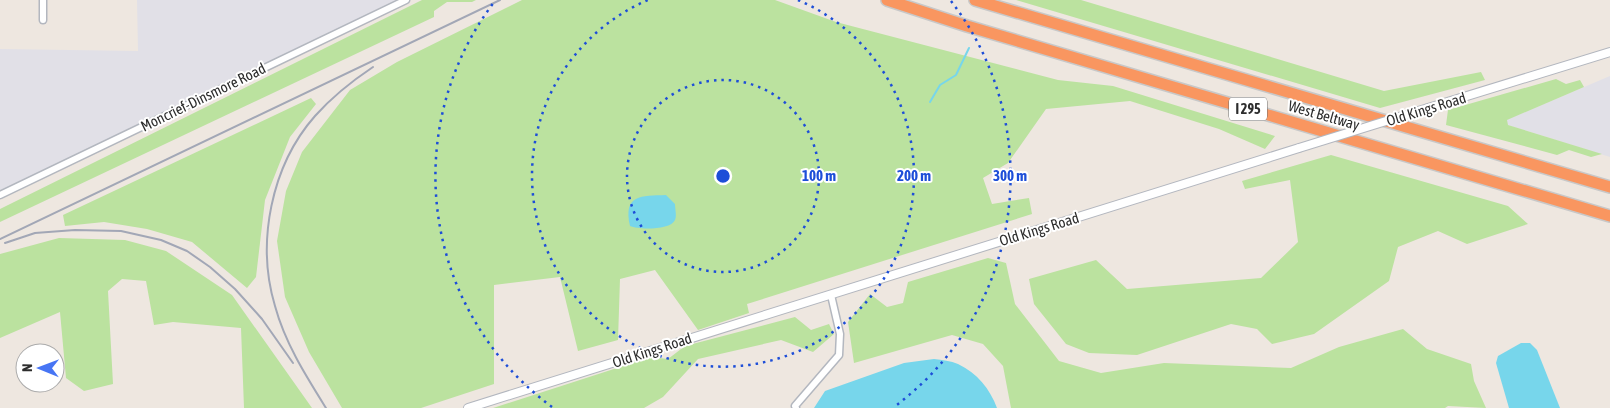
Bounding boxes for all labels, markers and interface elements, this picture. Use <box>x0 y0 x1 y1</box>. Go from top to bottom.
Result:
street label: Moncrief-Dinsmore Road <box>138 59 268 135</box>
street label: Old Kings Road <box>1384 89 1468 129</box>
street label: West Beltway <box>1287 97 1361 133</box>
road number: I 295 <box>1229 98 1267 120</box>
centre of rings <box>714 167 732 185</box>
text: 100 m <box>802 167 836 184</box>
text: 200 m <box>897 167 931 184</box>
text: 300 m <box>993 167 1027 184</box>
street label: Old Kings Road <box>997 209 1081 249</box>
street label: Old Kings Road <box>610 329 694 371</box>
north arrow <box>15 343 65 393</box>
text: N <box>19 364 35 372</box>

